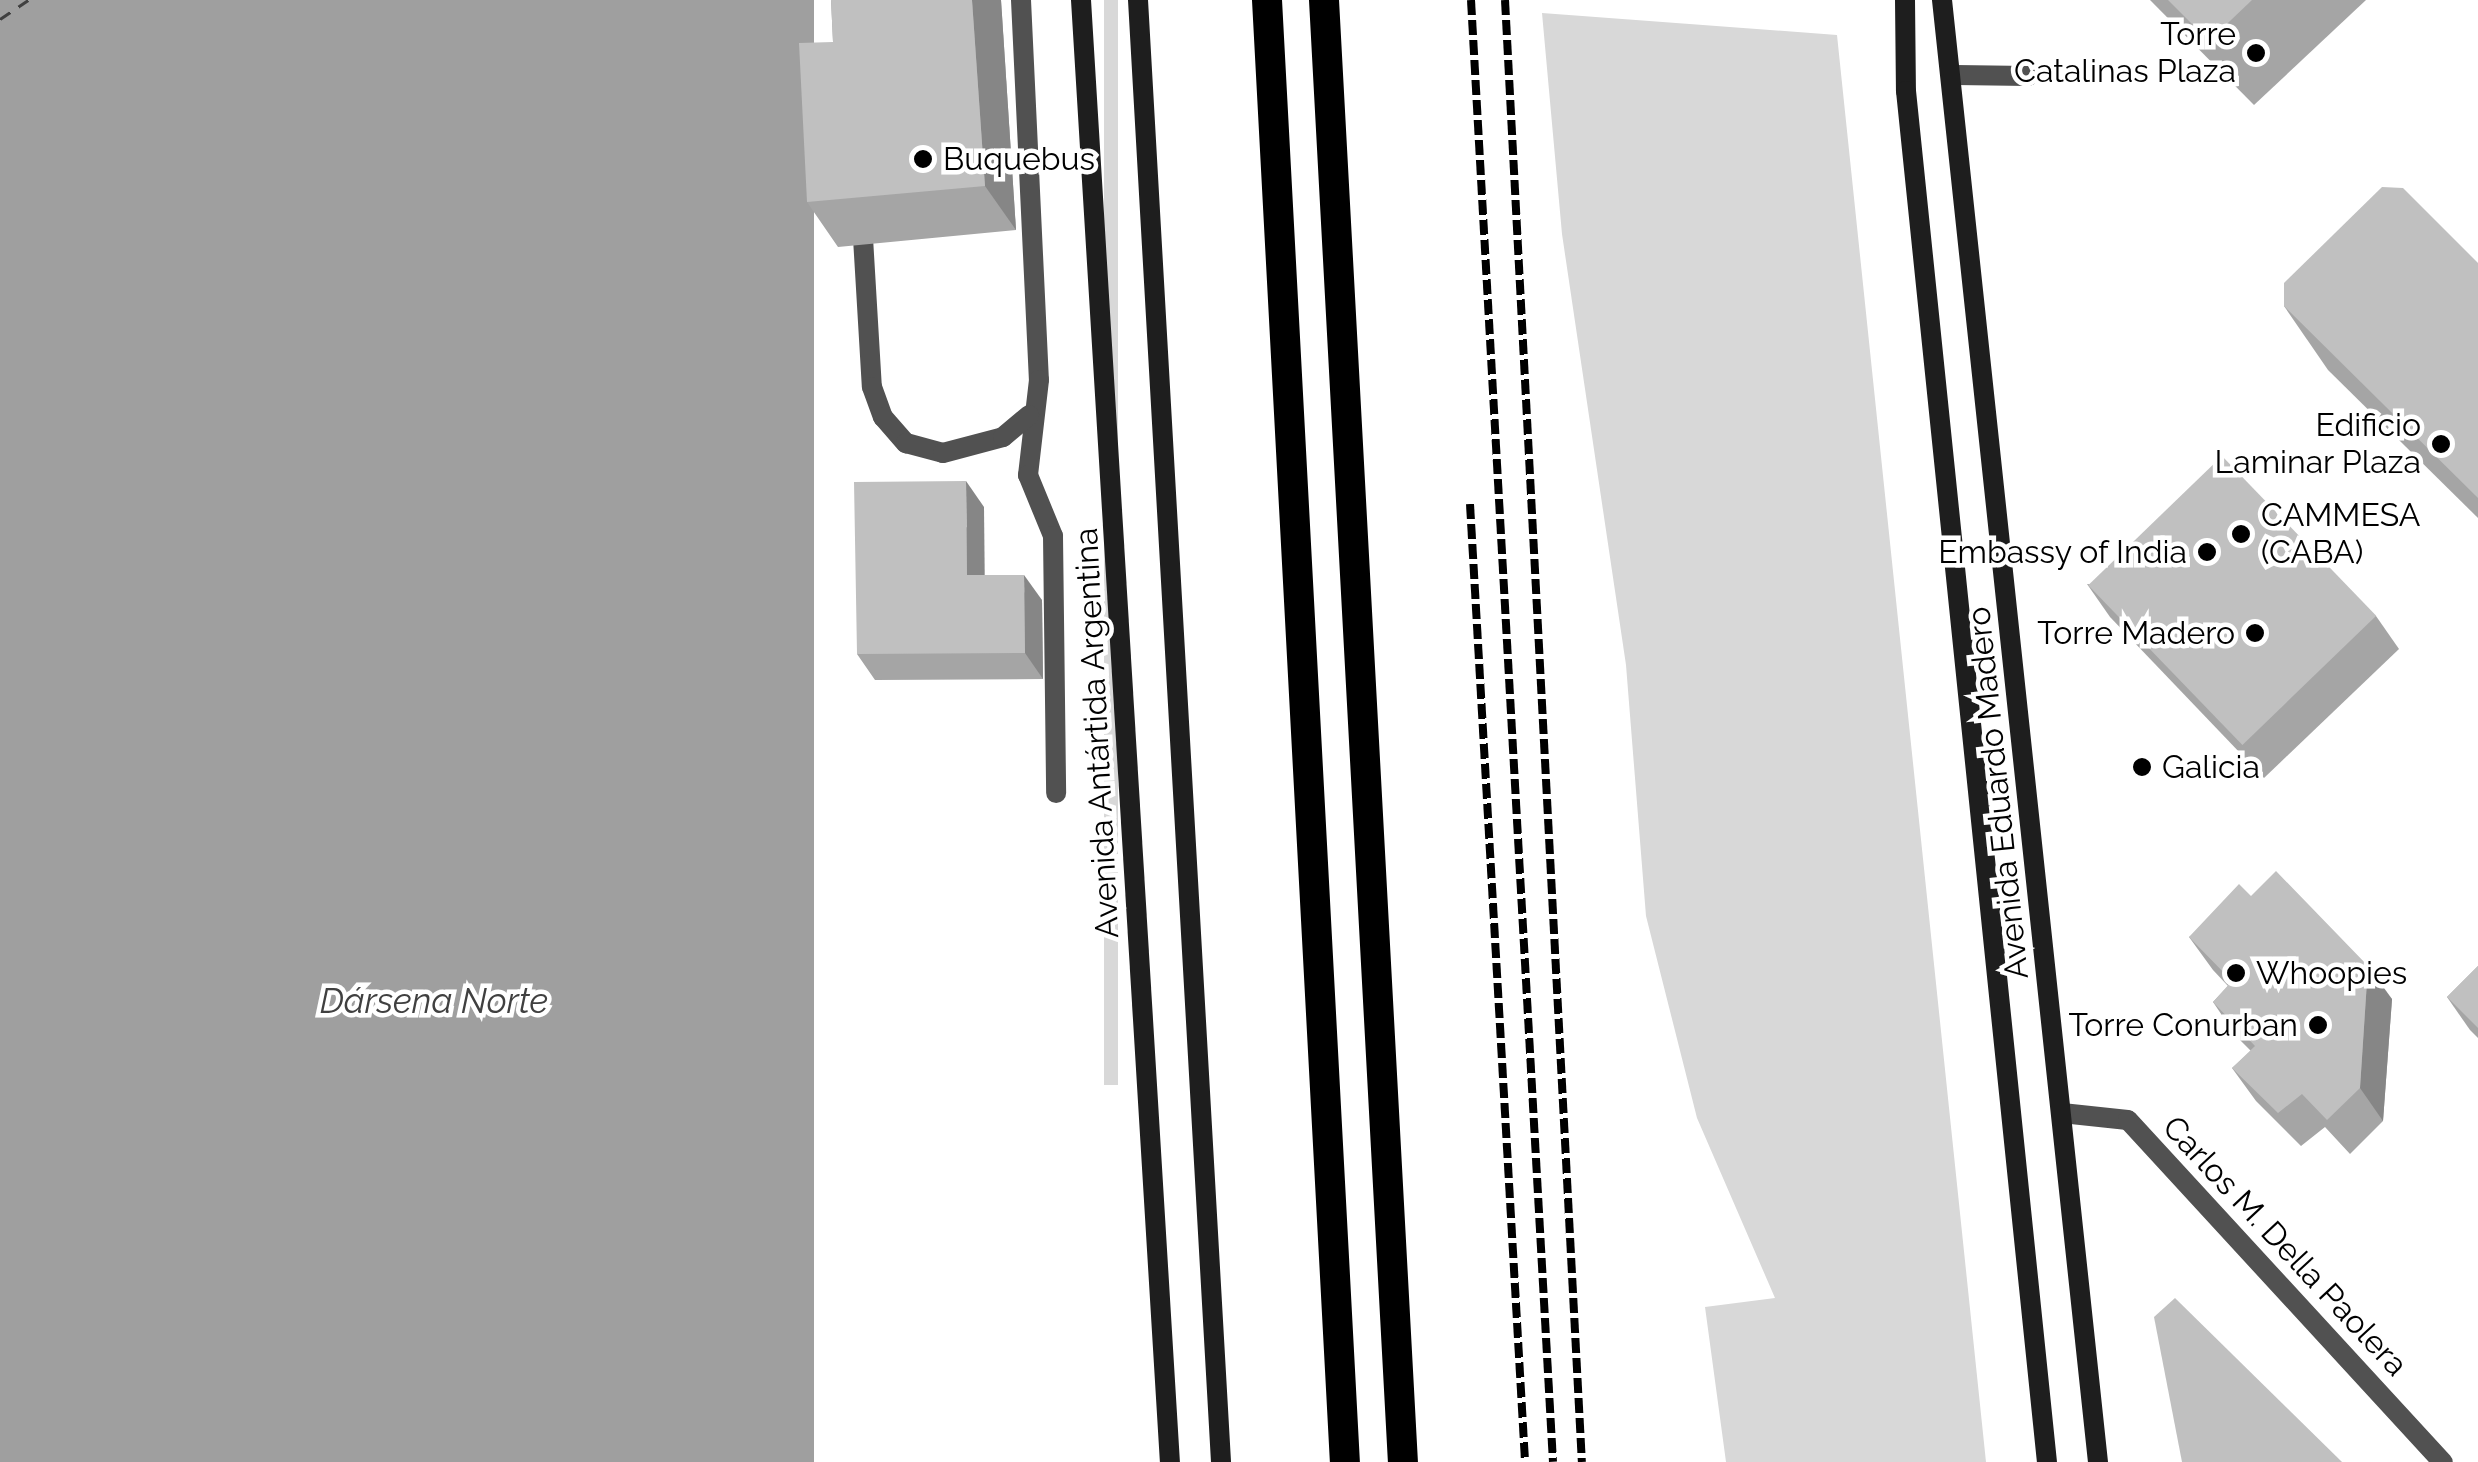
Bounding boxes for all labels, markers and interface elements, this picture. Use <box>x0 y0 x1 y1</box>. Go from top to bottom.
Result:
place label: Torre Catalinas Plaza <box>2014 16 2236 91</box>
marker: Torre Catalinas Plaza <box>2245 42 2267 64</box>
place label: Buquebus <box>943 140 1095 178</box>
marker: Buquebus <box>912 148 934 170</box>
place label: Edificio Laminar Plaza <box>2214 407 2421 482</box>
marker: Edificio Laminar Plaza <box>2430 433 2452 455</box>
place label: CAMMESA (CABA) <box>2261 497 2420 572</box>
marker: CAMMESA (CABA) <box>2230 523 2252 545</box>
street label: Avenida Antártida Argentina <box>1067 526 1127 940</box>
place label: Embassy of India <box>1937 533 2187 571</box>
marker: Embassy of India <box>2196 541 2218 563</box>
street label: Avenida Eduardo Madero <box>1959 605 2037 981</box>
place label: Torre Madero <box>2037 614 2235 652</box>
marker: Torre Madero <box>2244 622 2266 644</box>
place label: Galicia <box>2162 748 2260 786</box>
marker: Galicia <box>2131 756 2153 778</box>
place label: Whoopies <box>2256 954 2407 992</box>
marker: Whoopies <box>2225 962 2247 984</box>
water label: Dársena Norte <box>320 980 548 1022</box>
place label: Torre Conurban <box>2068 1006 2298 1044</box>
marker: Torre Conurban <box>2307 1014 2329 1036</box>
street label: Carlos M. Della Paolera <box>2155 1108 2415 1384</box>

